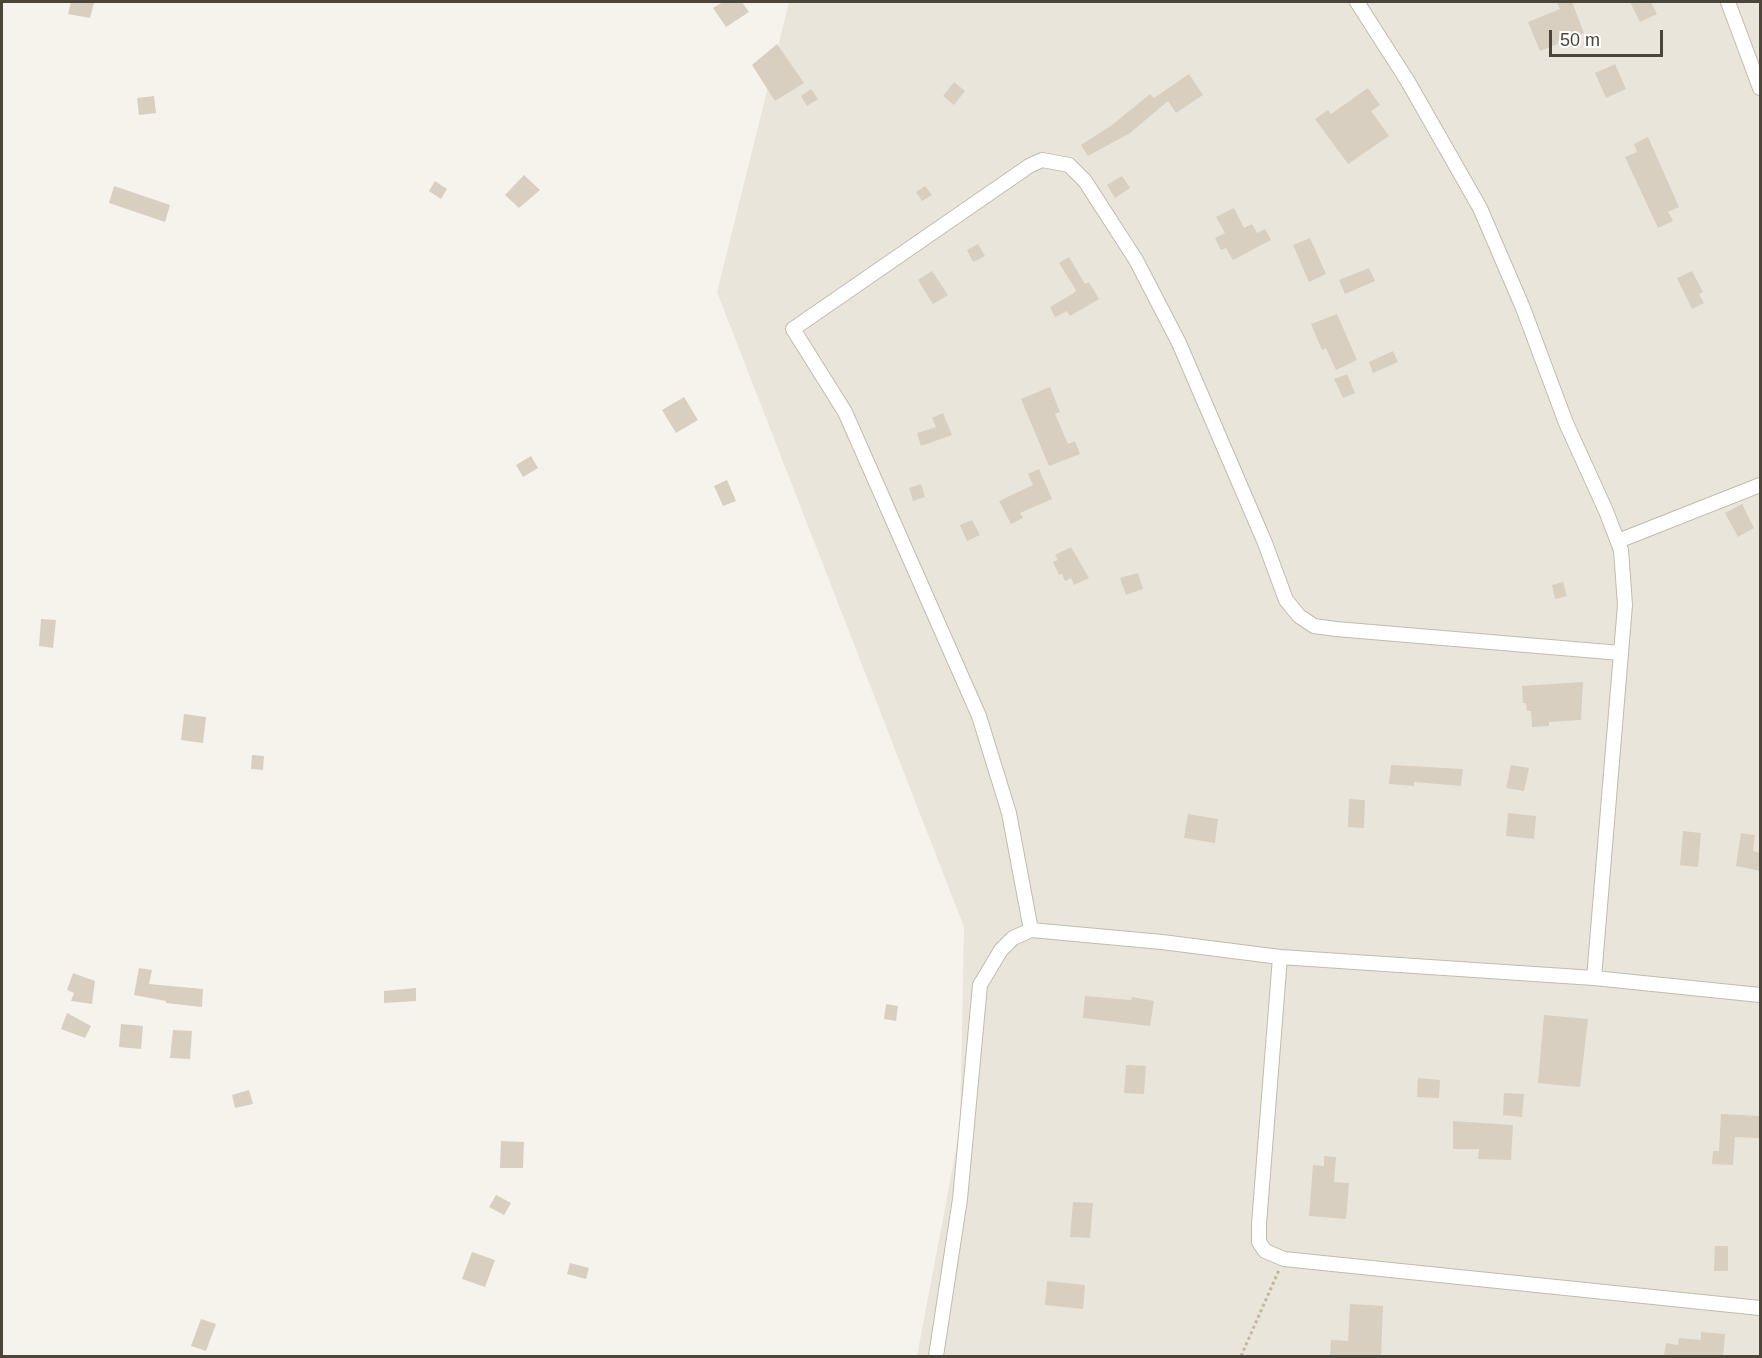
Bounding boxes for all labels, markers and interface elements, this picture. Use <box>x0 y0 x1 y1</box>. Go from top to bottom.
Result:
scale bar <box>1552 18 1666 56</box>
text: 50 m <box>1560 30 1600 50</box>

